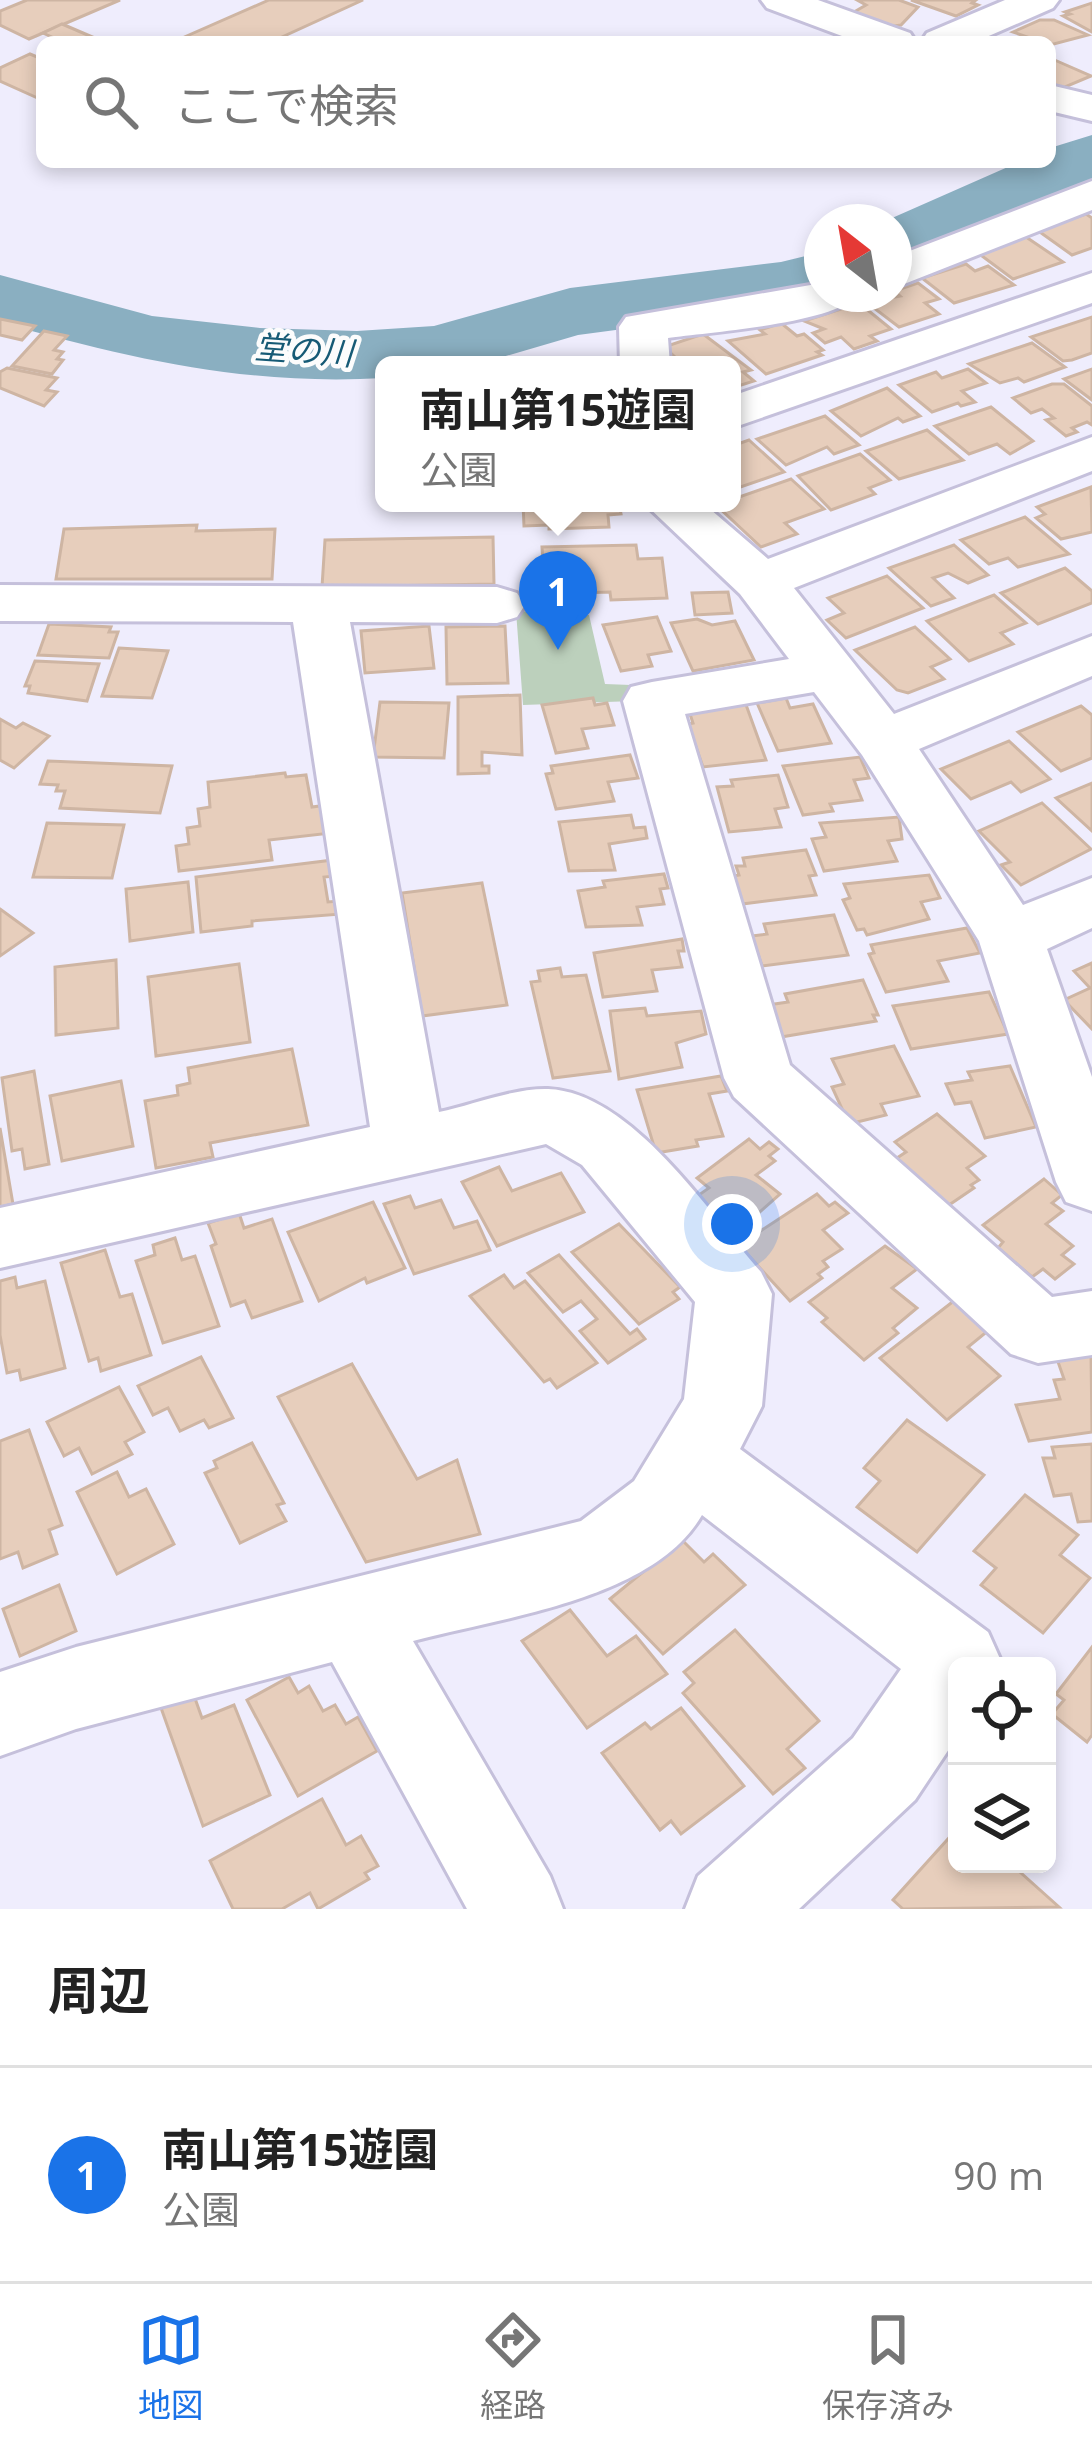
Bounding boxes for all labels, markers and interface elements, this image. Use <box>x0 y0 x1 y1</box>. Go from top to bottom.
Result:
search box <box>36 36 1056 168</box>
icon: search <box>78 69 144 135</box>
text: ここで検索 <box>174 74 399 135</box>
north arrow <box>804 204 912 312</box>
water label: 堂の川 <box>253 324 358 376</box>
popup <box>375 356 741 512</box>
text: 南山第15遊園 <box>420 378 696 439</box>
text: 公園 <box>420 442 498 495</box>
pin: 1 <box>519 551 597 650</box>
your location <box>702 1194 762 1254</box>
map controls <box>948 1657 1056 1873</box>
button: locate <box>948 1657 1056 1765</box>
button: layers <box>948 1765 1056 1873</box>
text: 周辺 <box>48 1954 150 2024</box>
text: 南山第15遊園 <box>162 2118 438 2179</box>
text: 1 <box>76 2148 98 2201</box>
text: 90 m <box>953 2148 1044 2201</box>
text: 公園 <box>162 2182 240 2235</box>
tab: 地図 <box>138 2307 204 2427</box>
tab: 経路 <box>480 2307 546 2427</box>
tab: 保存済み <box>822 2307 954 2427</box>

